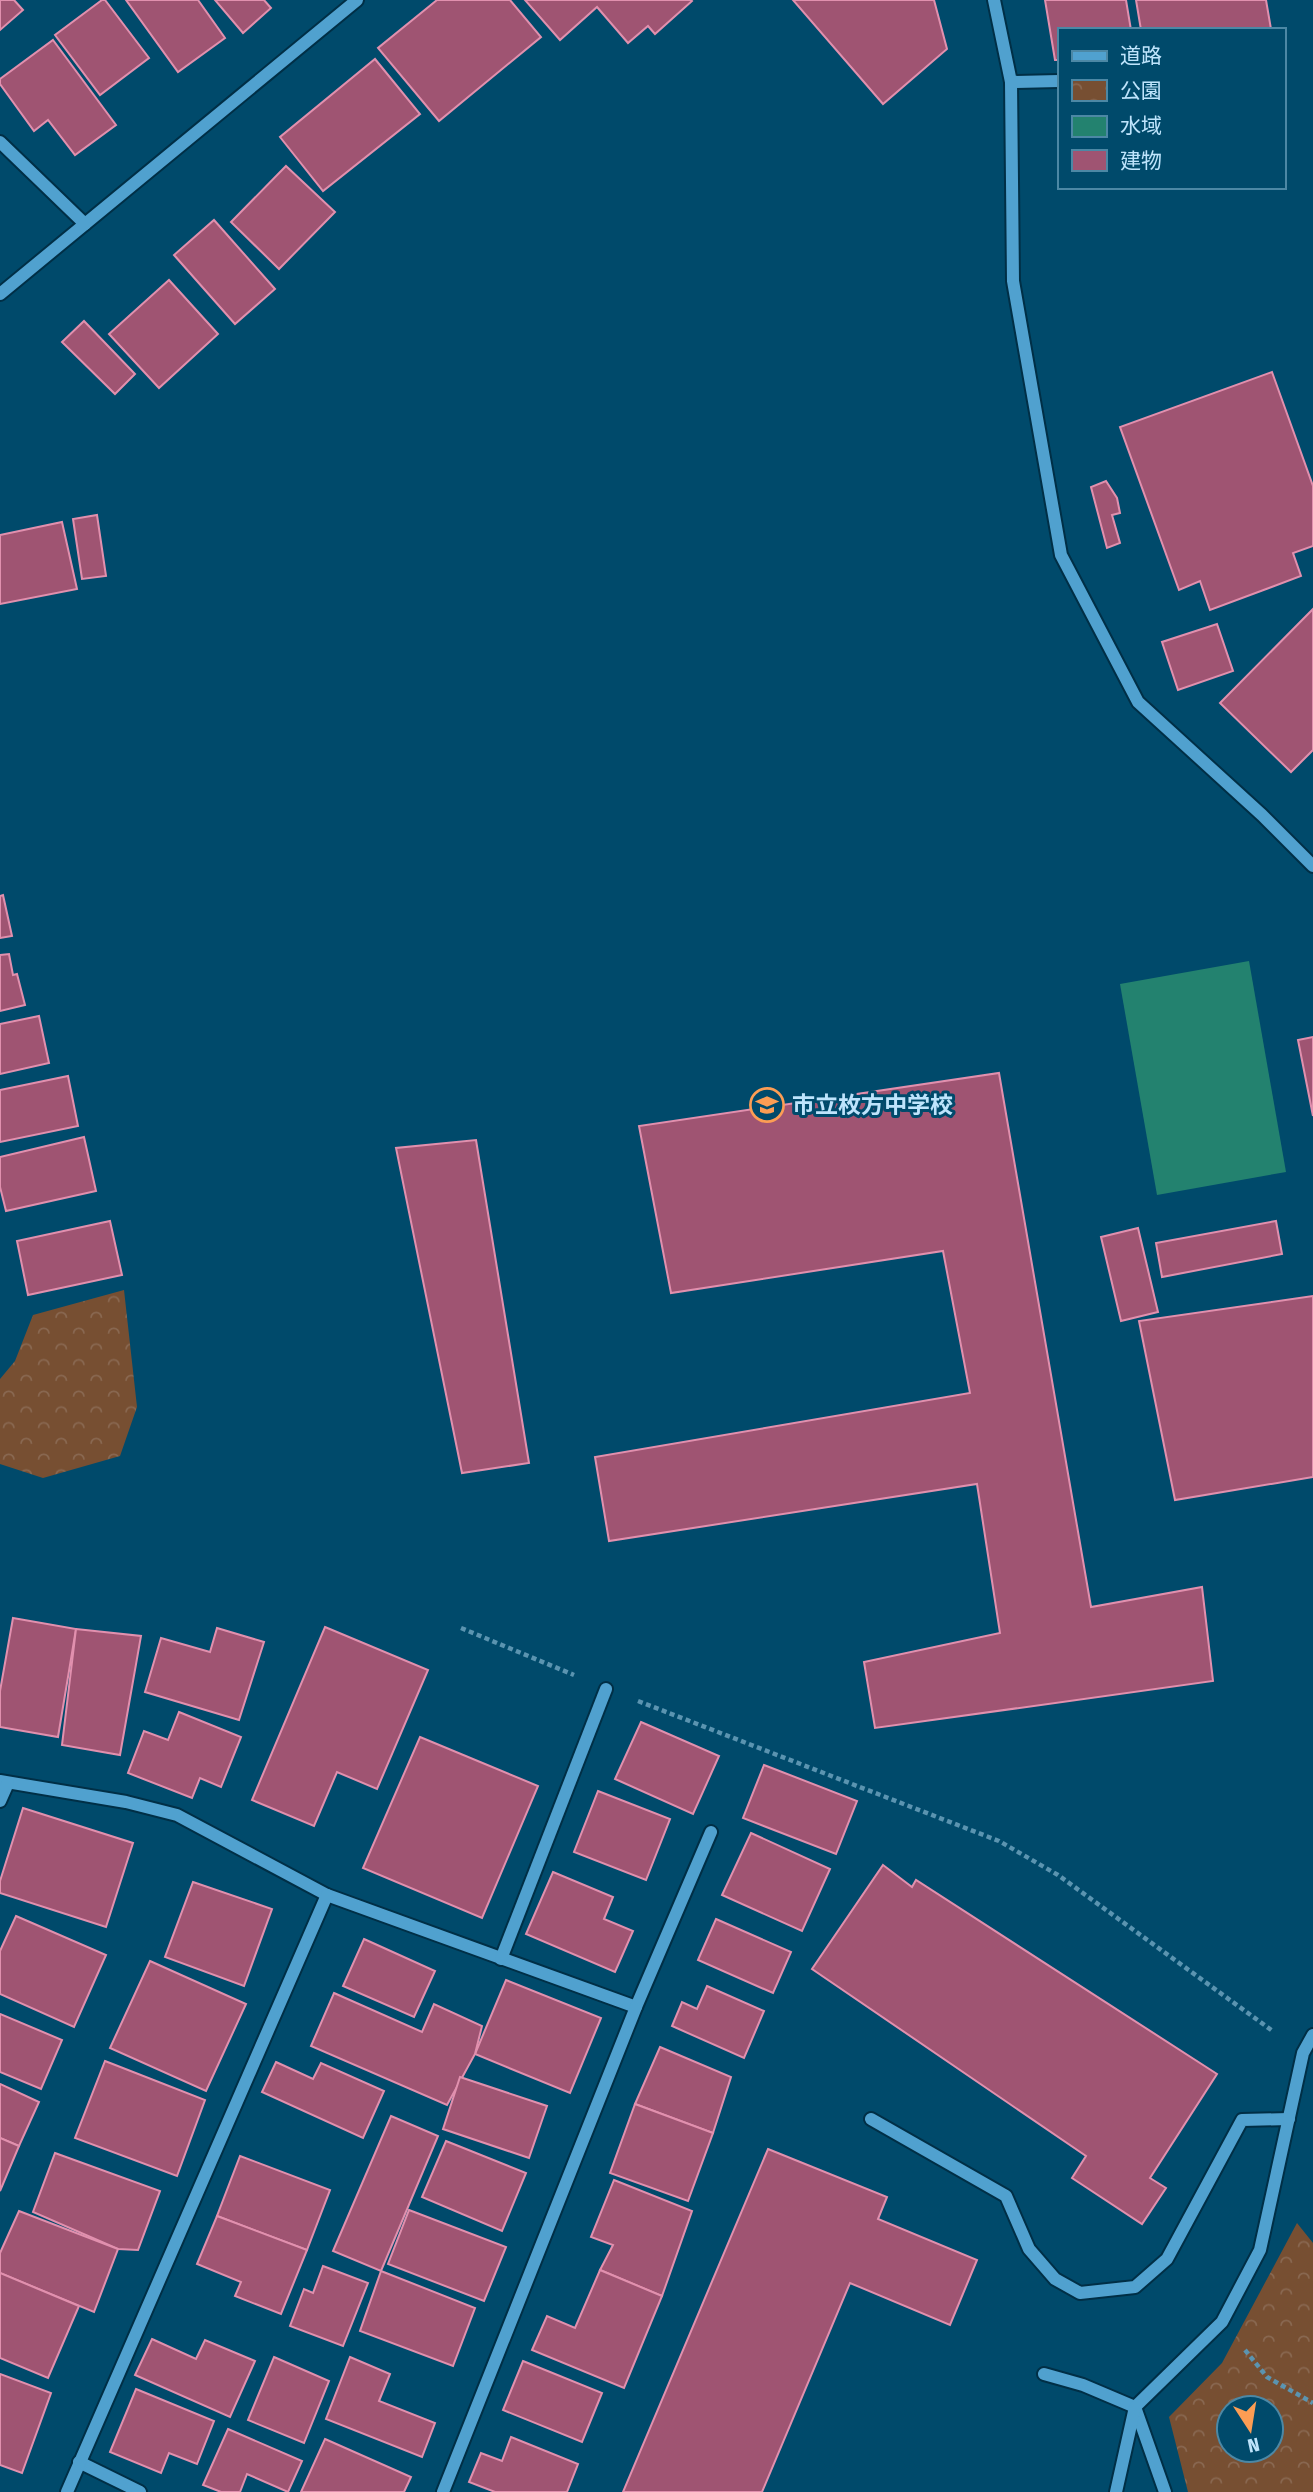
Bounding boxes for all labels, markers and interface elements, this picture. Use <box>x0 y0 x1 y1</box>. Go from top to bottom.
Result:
legend <box>1058 28 1285 189</box>
text: 道路 <box>1120 43 1162 69</box>
text: 公園 <box>1120 78 1162 104</box>
text: 水域 <box>1120 113 1162 139</box>
text: 建物 <box>1120 148 1162 174</box>
school or university icon: 市立枚方中学校 <box>748 1086 786 1124</box>
place label: 市立枚方中学校 <box>792 1091 953 1119</box>
north arrow <box>1215 2394 1285 2464</box>
text: N <box>1245 2433 1261 2458</box>

